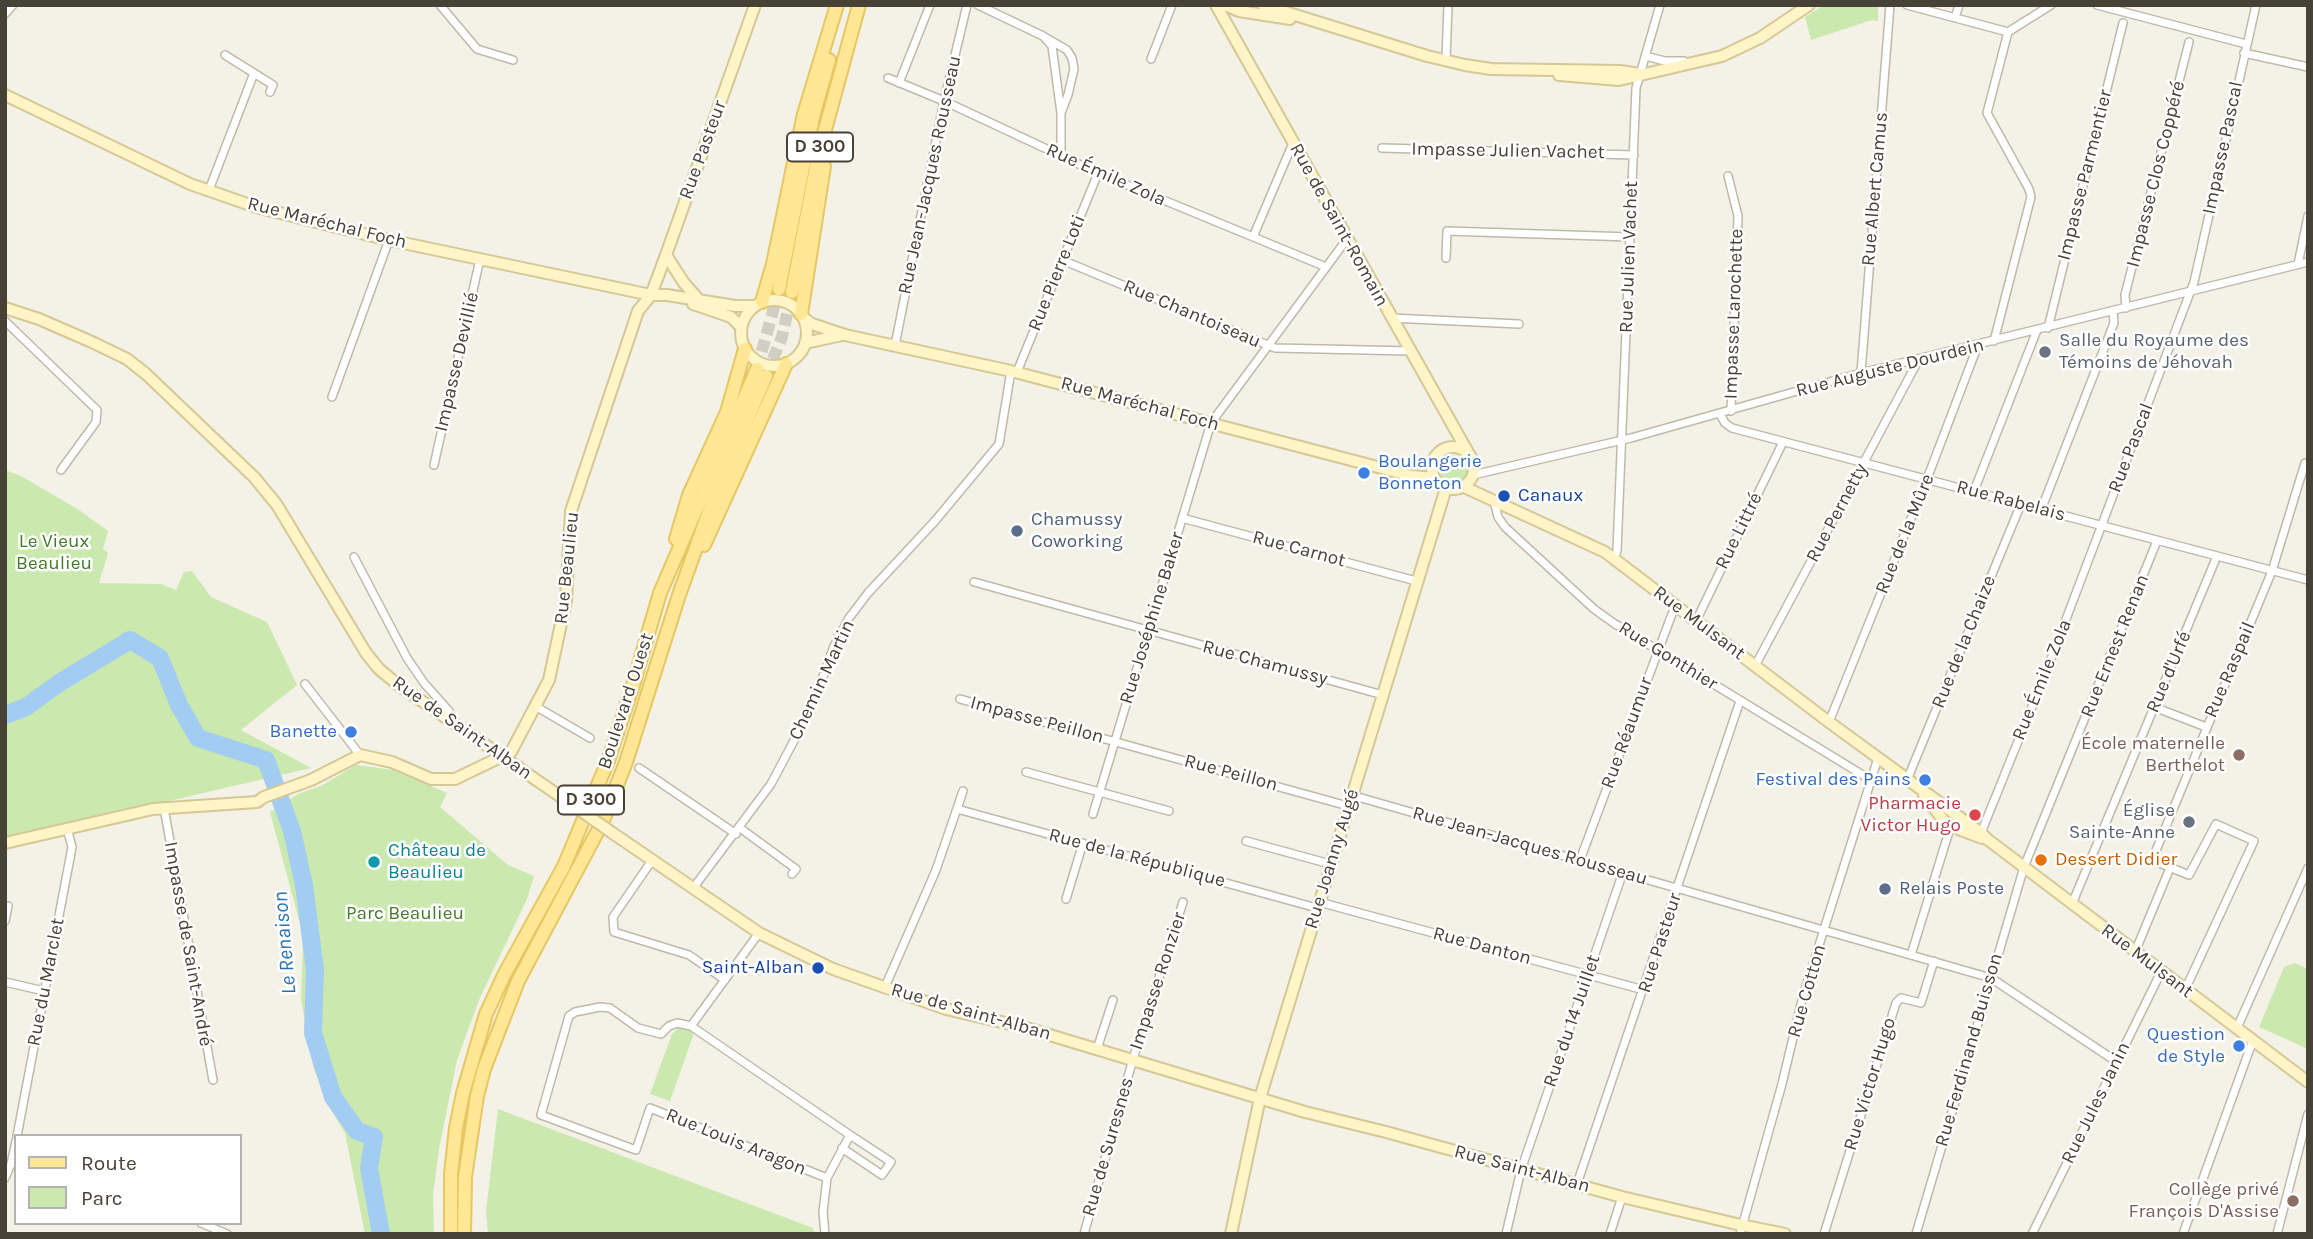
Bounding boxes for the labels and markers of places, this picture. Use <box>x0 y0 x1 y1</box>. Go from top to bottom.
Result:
place label: Salle du Royaume des Témoins de Jéhovah <box>2059 330 2249 374</box>
marker: Salle du Royaume des Témoins de Jéhovah <box>2037 344 2053 360</box>
place label: Boulangerie Bonneton <box>1378 451 1482 495</box>
marker: Boulangerie Bonneton <box>1356 465 1372 481</box>
place label: Canaux <box>1518 485 1583 507</box>
marker: Canaux <box>1496 488 1512 504</box>
place label: Chamussy Coworking <box>1031 509 1123 553</box>
marker: Chamussy Coworking <box>1009 523 1025 539</box>
place label: Banette <box>269 721 337 743</box>
marker: Banette <box>343 724 359 740</box>
place label: École maternelle Berthelot <box>2081 733 2225 777</box>
marker: École maternelle Berthelot <box>2231 747 2247 763</box>
place label: Festival des Pains <box>1756 769 1911 791</box>
marker: Festival des Pains <box>1917 772 1933 788</box>
place label: Pharmacie Victor Hugo <box>1861 793 1961 837</box>
place label: Église Sainte-Anne <box>2069 800 2175 844</box>
marker: Pharmacie Victor Hugo <box>1967 807 1983 823</box>
marker: Église Sainte-Anne <box>2181 814 2197 830</box>
place label: Château de Beaulieu <box>388 840 486 884</box>
place label: Dessert Didier <box>2055 849 2177 871</box>
marker: Dessert Didier <box>2033 852 2049 868</box>
marker: Château de Beaulieu <box>366 854 382 870</box>
place label: Relais Poste <box>1899 878 2004 900</box>
marker: Relais Poste <box>1877 881 1893 897</box>
place label: Saint-Alban <box>702 957 804 979</box>
marker: Saint-Alban <box>810 960 826 976</box>
place label: Question de Style <box>2147 1024 2225 1068</box>
marker: Question de Style <box>2231 1038 2247 1054</box>
place label: Collège privé François D'Assise <box>2129 1179 2279 1223</box>
marker: Collège privé François D'Assise <box>2285 1193 2301 1209</box>

